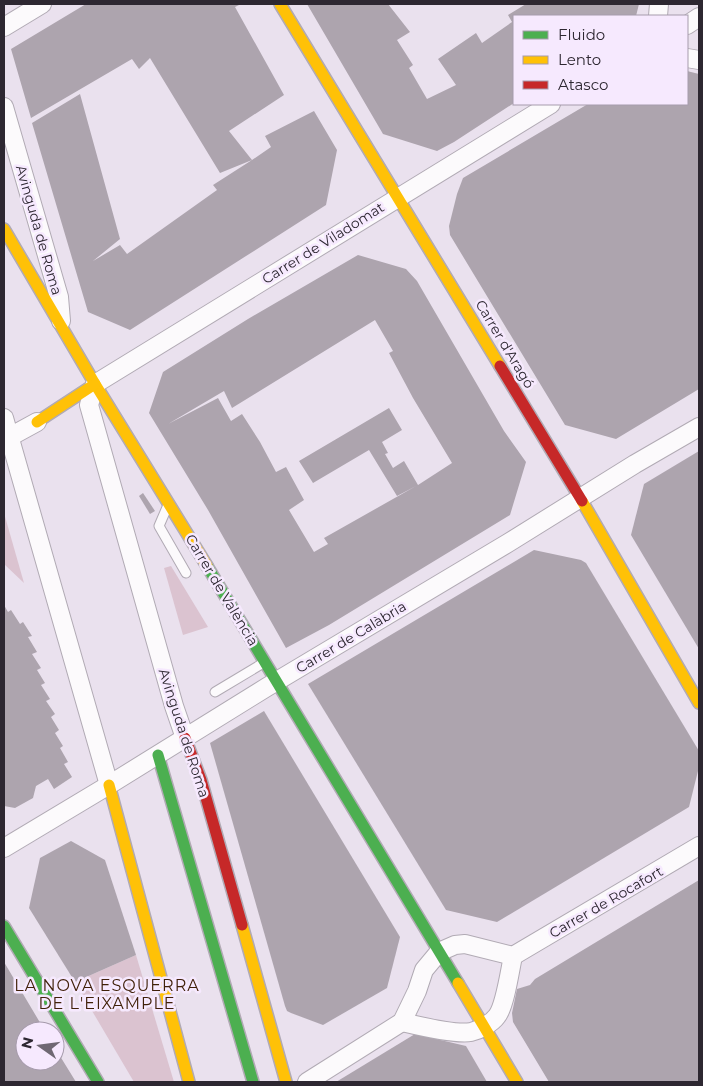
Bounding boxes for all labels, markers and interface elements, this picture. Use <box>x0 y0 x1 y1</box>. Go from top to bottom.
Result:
legend <box>513 15 688 105</box>
text: Fluido <box>558 25 605 44</box>
text: Lento <box>558 50 601 69</box>
text: Atasco <box>558 75 608 94</box>
street label: Avinguda de Roma <box>12 163 66 297</box>
street label: Carrer de Viladomat <box>259 198 388 288</box>
street label: Carrer d'Aragó <box>471 296 539 392</box>
street label: Carrer de València <box>182 531 262 649</box>
street label: Carrer de Calàbria <box>293 597 409 677</box>
street label: Avinguda de Roma <box>155 666 213 800</box>
street label: Carrer de Rocafort <box>546 862 666 942</box>
district label: LA NOVA ESQUERRA DE L'EIXAMPLE <box>14 976 200 1013</box>
north arrow <box>15 1021 65 1071</box>
text: N <box>17 1035 37 1051</box>

